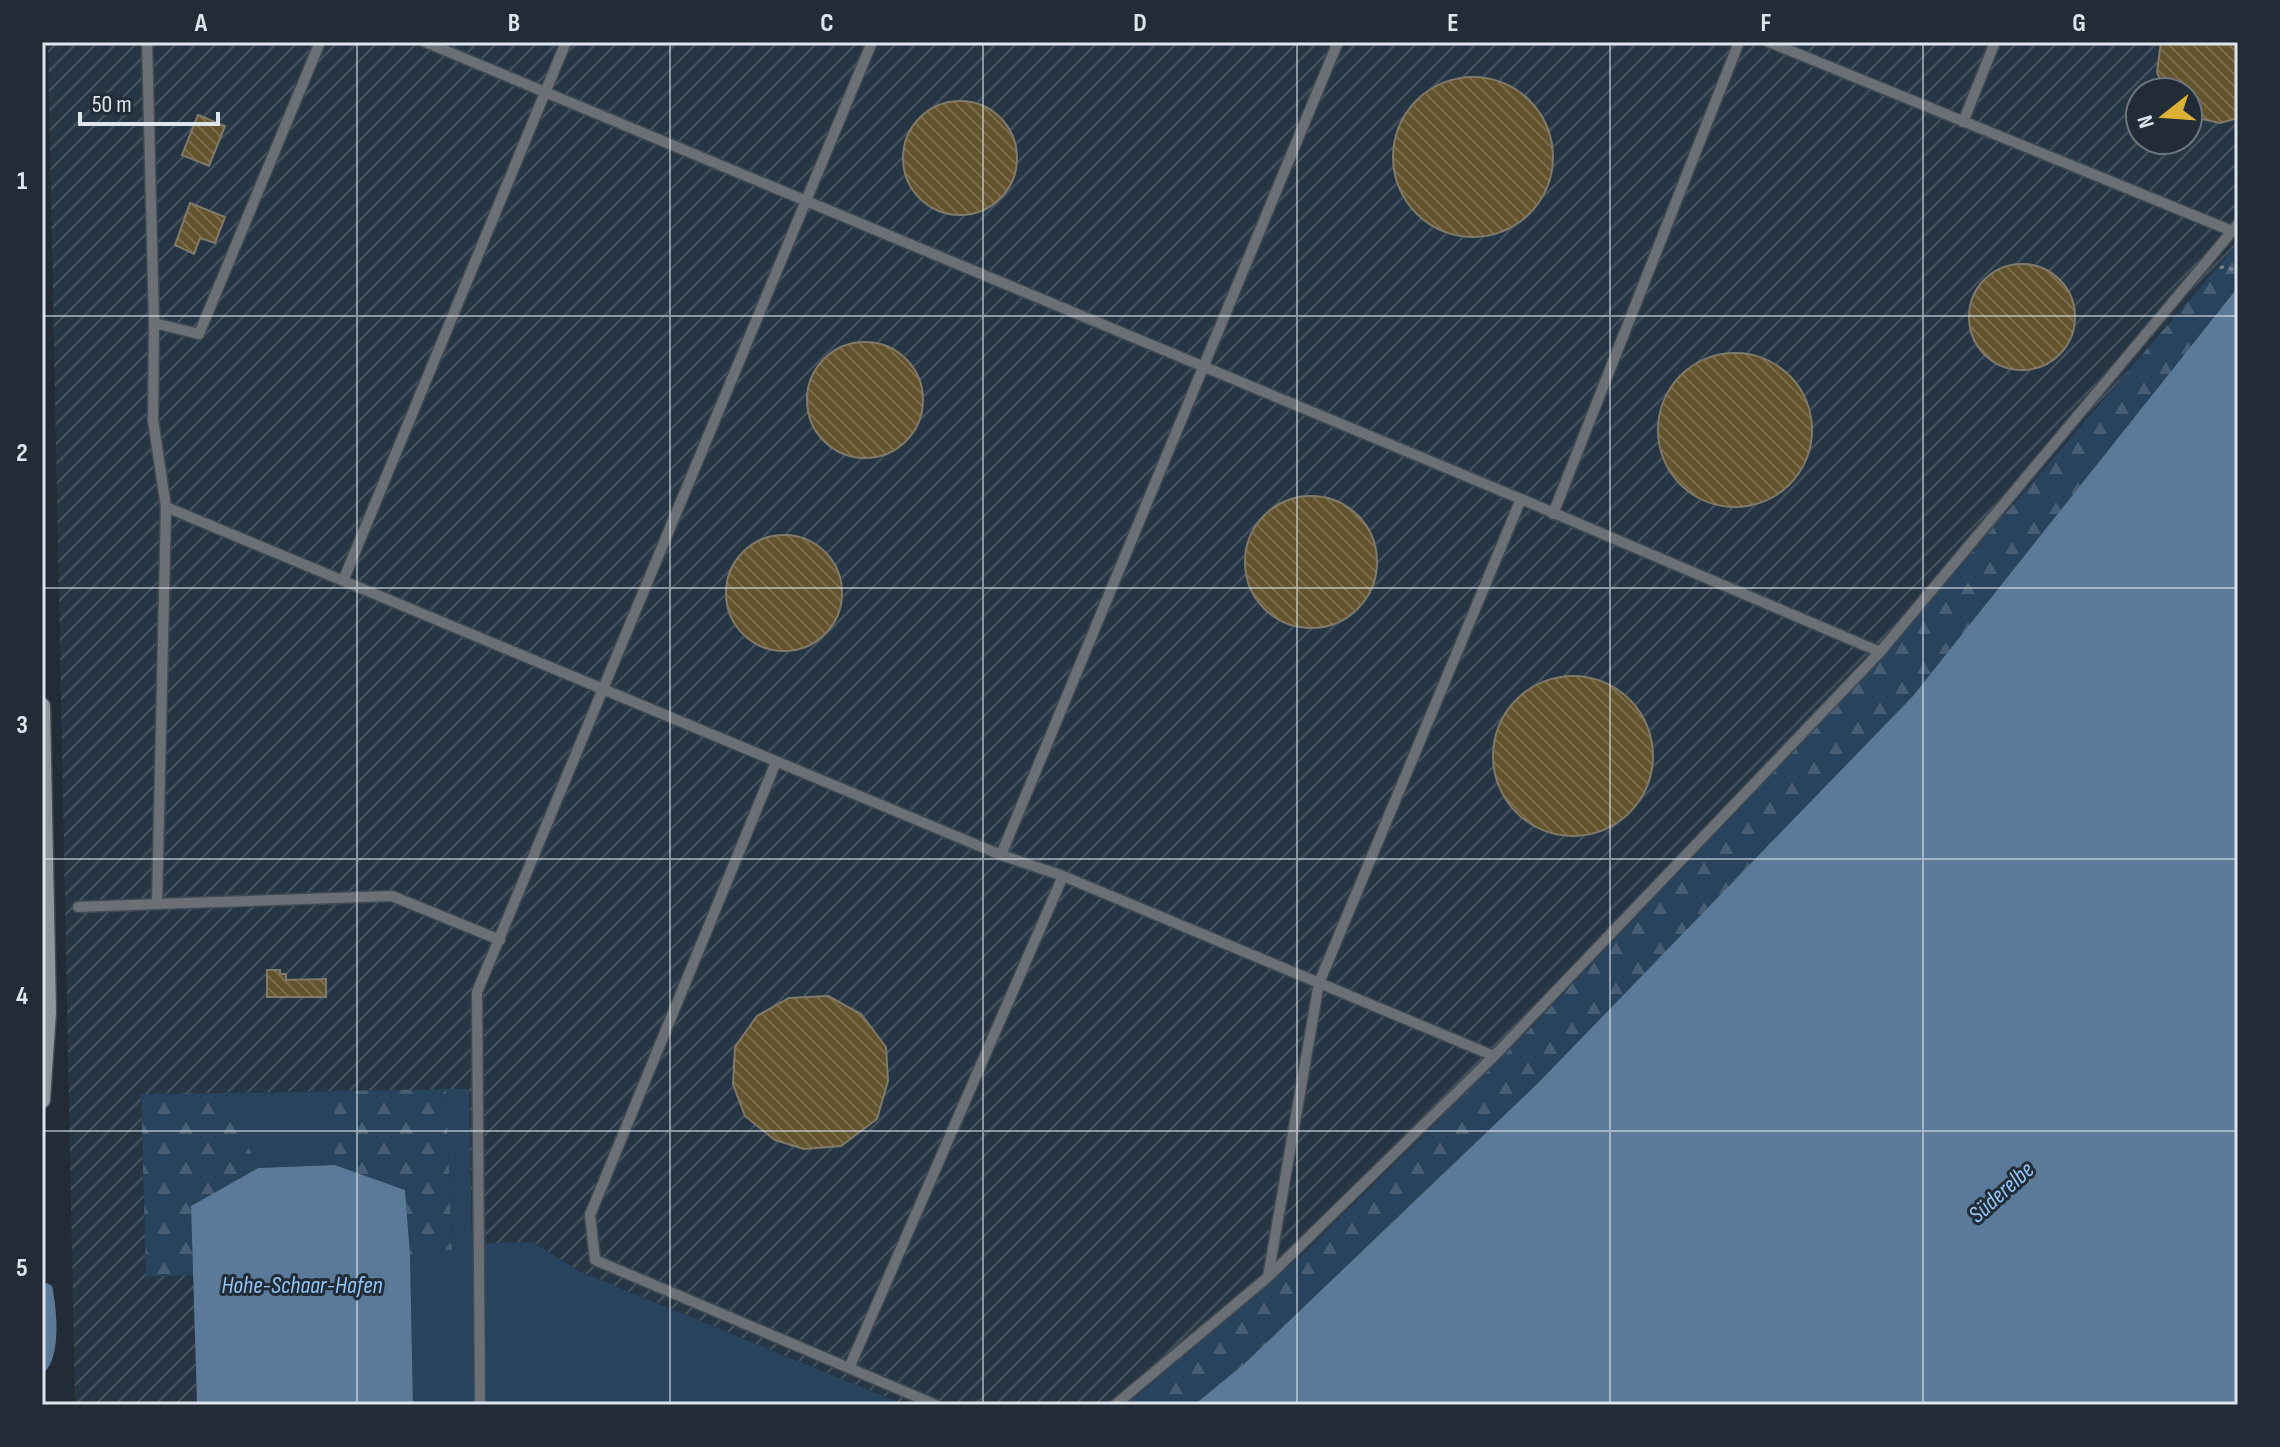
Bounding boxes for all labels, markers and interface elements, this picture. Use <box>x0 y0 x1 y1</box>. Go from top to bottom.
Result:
text: A <box>194 8 208 39</box>
text: B <box>508 8 520 39</box>
text: C <box>820 8 834 39</box>
text: D <box>1133 8 1147 39</box>
text: E <box>1447 8 1459 39</box>
text: F <box>1761 8 1772 39</box>
text: G <box>2072 8 2086 39</box>
scale bar <box>80 76 218 126</box>
north arrow <box>2124 76 2204 156</box>
text: 50 m <box>92 90 132 119</box>
text: N <box>2132 112 2161 131</box>
text: 1 <box>17 166 27 197</box>
text: 2 <box>16 438 28 469</box>
text: 3 <box>16 710 28 741</box>
text: 4 <box>16 981 28 1012</box>
water label: Süderelbe <box>1963 1155 2040 1229</box>
text: 5 <box>16 1253 28 1284</box>
water label: Hohe-Schaar-Hafen <box>221 1271 383 1300</box>

